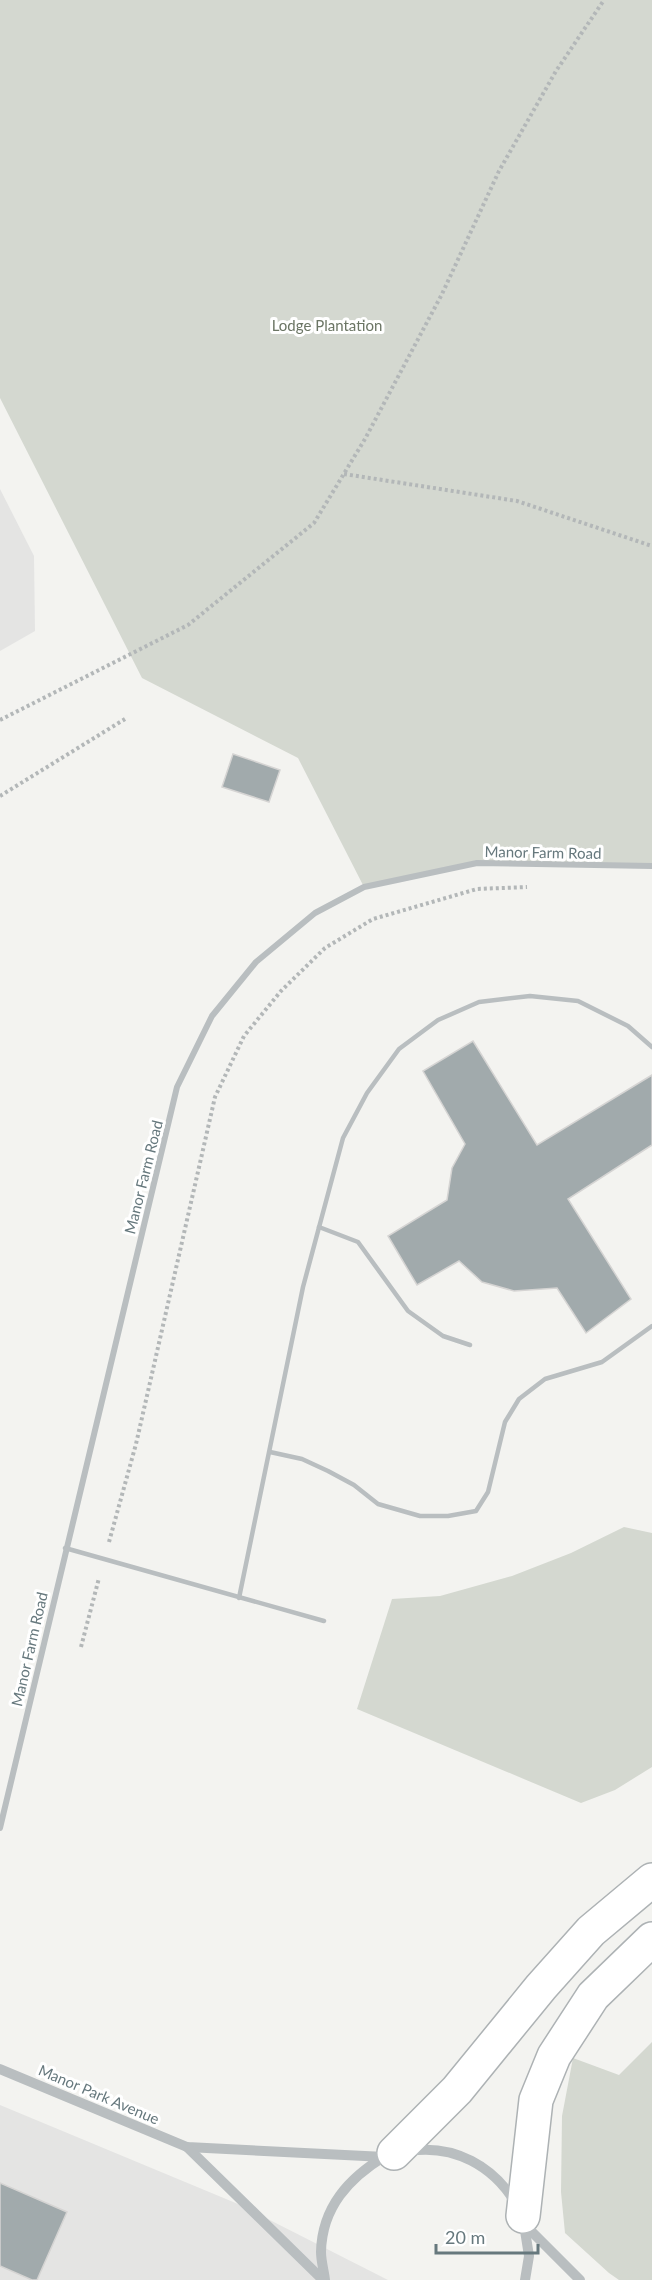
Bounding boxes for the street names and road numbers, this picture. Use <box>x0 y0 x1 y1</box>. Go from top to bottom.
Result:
street label: Manor Farm Road <box>484 842 602 862</box>
street label: Manor Farm Road <box>120 1118 166 1236</box>
street label: Manor Farm Road <box>7 1590 51 1708</box>
street label: Manor Park Avenue <box>36 2060 162 2128</box>

